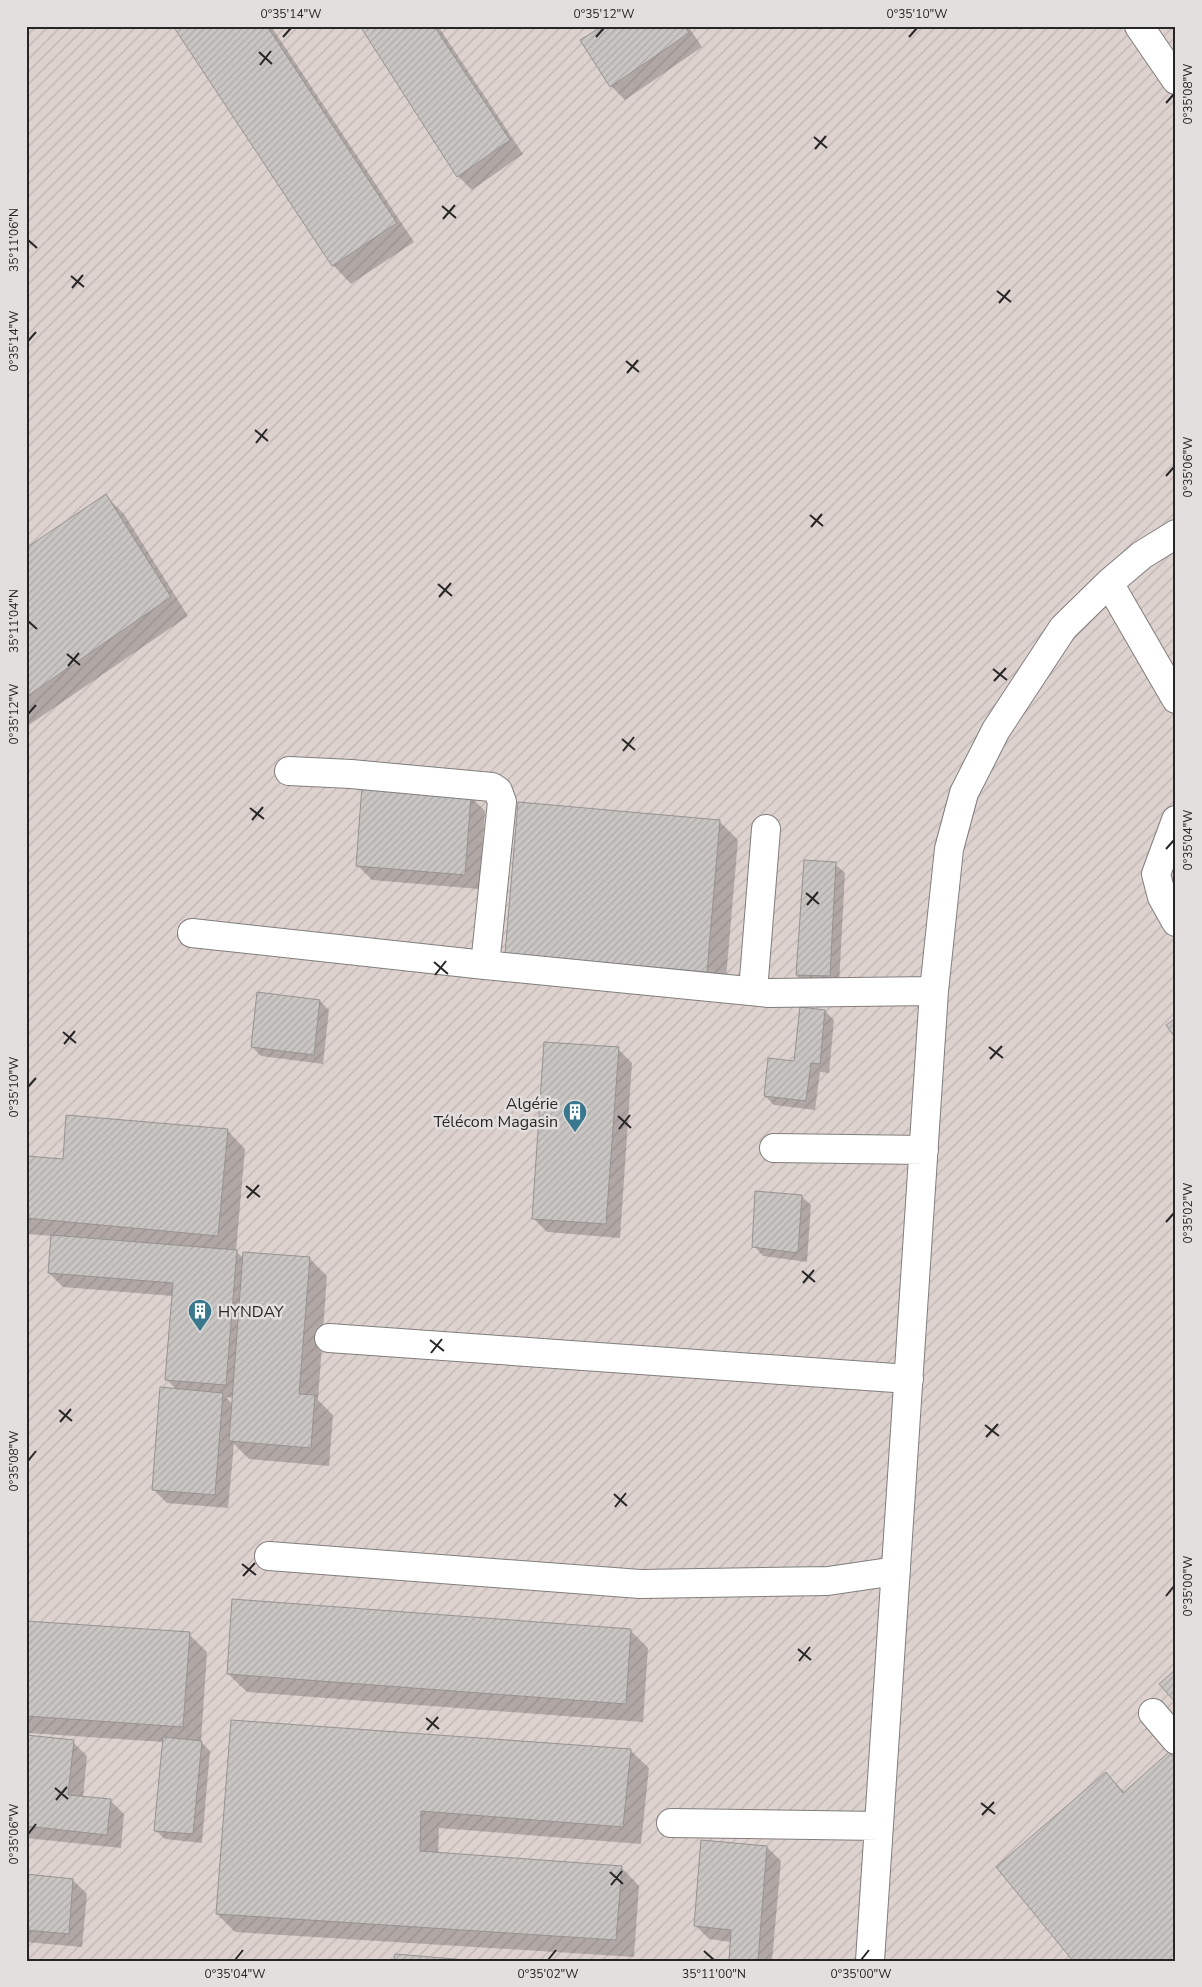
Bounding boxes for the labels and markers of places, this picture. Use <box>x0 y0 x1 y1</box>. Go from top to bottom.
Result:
place label: Algérie Télécom Magasin <box>433 1093 558 1133</box>
building icon: Algérie Télécom Magasin <box>562 1099 588 1133</box>
building icon: HYNDAY <box>187 1298 213 1332</box>
place label: HYNDAY <box>218 1301 284 1323</box>

